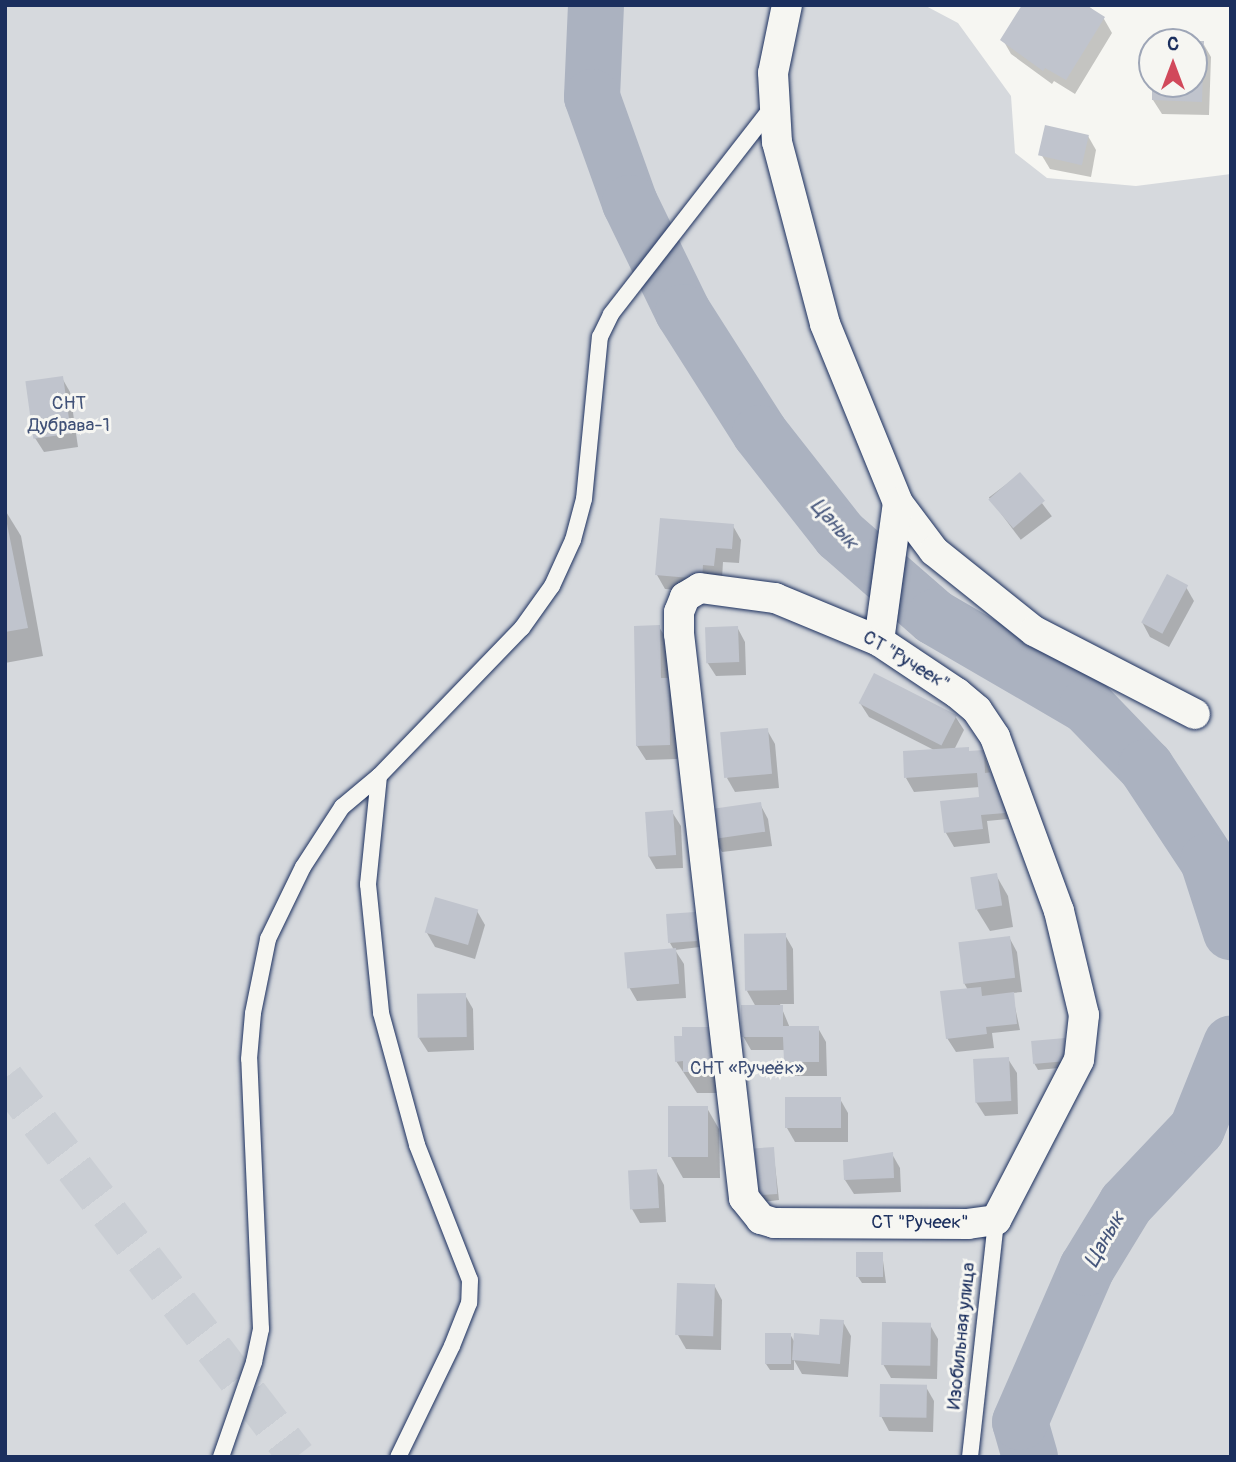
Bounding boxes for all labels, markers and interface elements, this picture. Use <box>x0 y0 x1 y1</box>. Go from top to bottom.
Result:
north arrow <box>1138 28 1208 98</box>
text: С <box>1167 32 1179 56</box>
park label: СНТ Дубрава-1 <box>28 393 110 437</box>
water label: Цанык <box>805 493 863 555</box>
street label: СТ "Ручеек" <box>858 626 954 696</box>
park label: СНТ «Ручеёк» <box>690 1058 804 1080</box>
water label: Цанык <box>1079 1208 1131 1272</box>
street label: СТ "Ручеек" <box>871 1212 969 1234</box>
street label: Изобильная улица <box>943 1261 981 1411</box>

